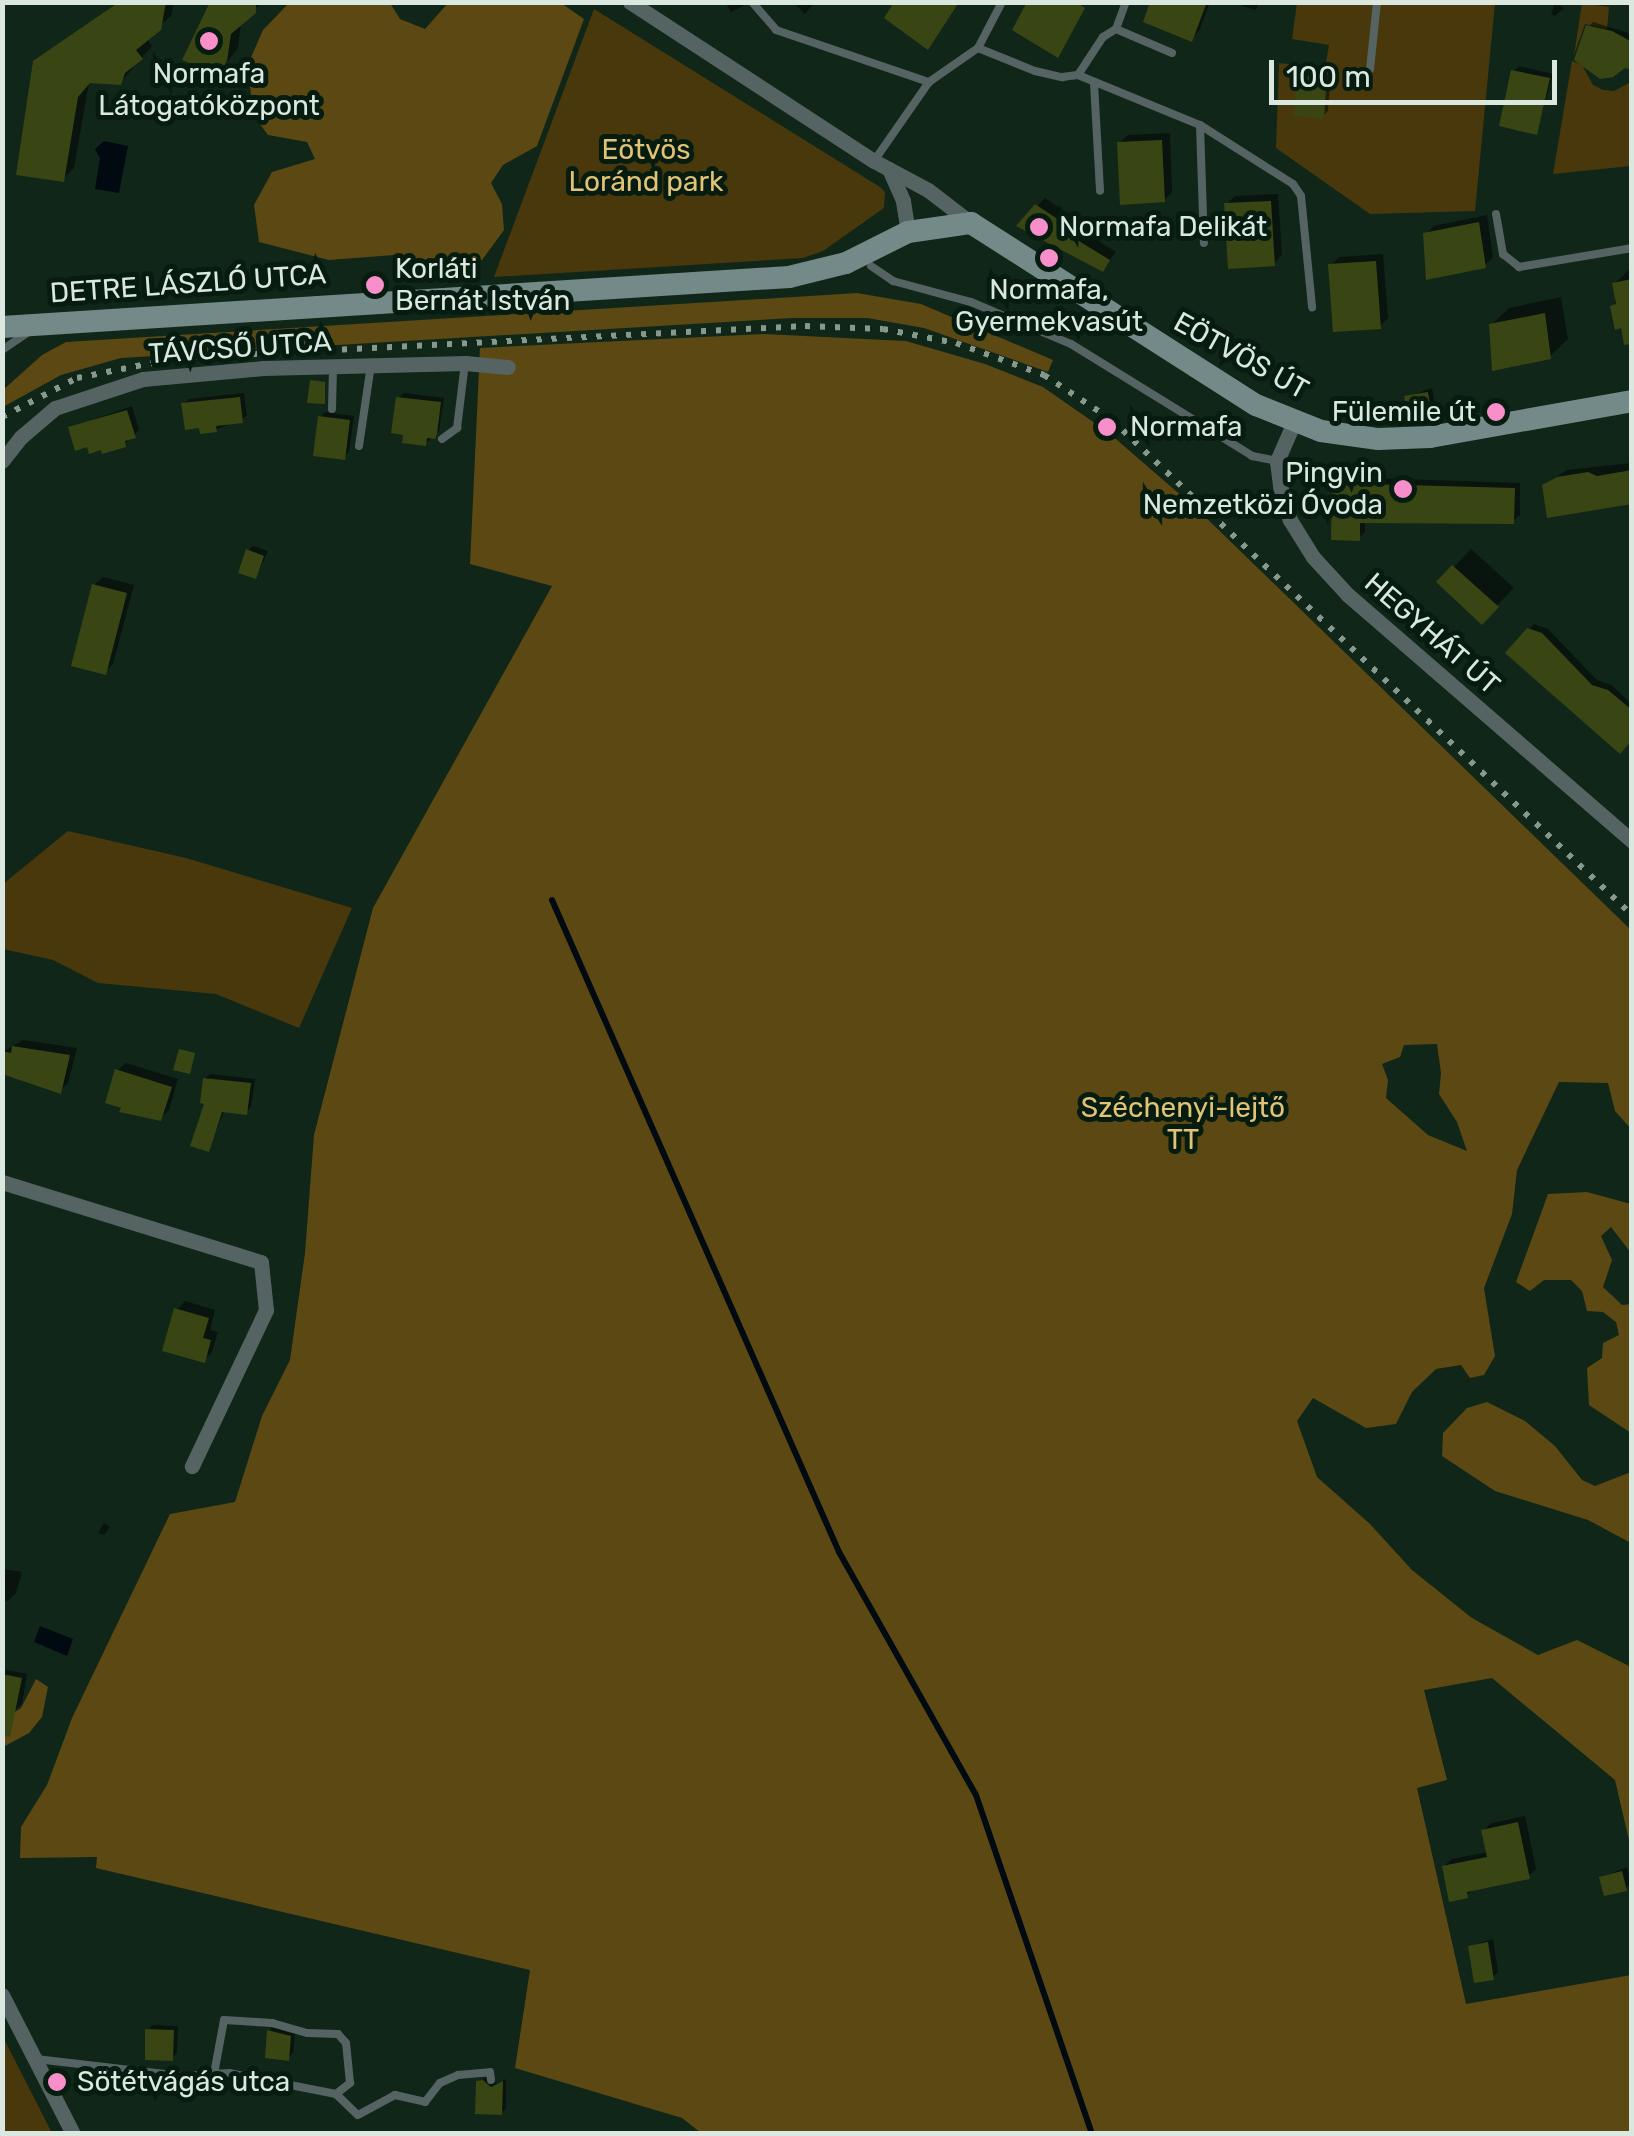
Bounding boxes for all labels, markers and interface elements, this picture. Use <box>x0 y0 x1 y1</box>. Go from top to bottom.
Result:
marker: Normafa Látogatóközpont <box>198 30 220 52</box>
scale bar <box>1274 40 1562 102</box>
place label: Normafa Látogatóközpont <box>98 57 320 123</box>
text: 100 m <box>1286 59 1371 95</box>
park label: Eötvös Loránd park <box>568 133 724 199</box>
place label: Normafa Delikát <box>1059 210 1267 244</box>
marker: Normafa Delikát <box>1028 216 1050 238</box>
marker: Normafa, Gyermekvasút <box>1038 247 1060 269</box>
place label: Korláti Bernát István <box>395 252 570 318</box>
street label: DETRE LÁSZLÓ UTCA <box>49 258 327 310</box>
place label: Normafa, Gyermekvasút <box>955 273 1143 339</box>
marker: Korláti Bernát István <box>364 274 386 296</box>
street label: EÖTVÖS ÚT <box>1168 305 1314 407</box>
street label: TÁVCSŐ UTCA <box>147 325 333 371</box>
place label: Fülemile út <box>1332 395 1476 429</box>
marker: Fülemile út <box>1485 401 1507 423</box>
place label: Normafa <box>1130 410 1242 444</box>
marker: Normafa <box>1094 414 1120 440</box>
place label: Pingvin Nemzetközi Óvoda <box>1143 456 1383 522</box>
marker: Pingvin Nemzetközi Óvoda <box>1392 478 1414 500</box>
street label: HEGYHÁT ÚT <box>1357 566 1507 702</box>
park label: Széchenyi-lejtő TT <box>1081 1091 1285 1157</box>
place label: Sötétvágás utca <box>77 2065 290 2099</box>
marker: Sötétvágás utca <box>46 2071 68 2093</box>

